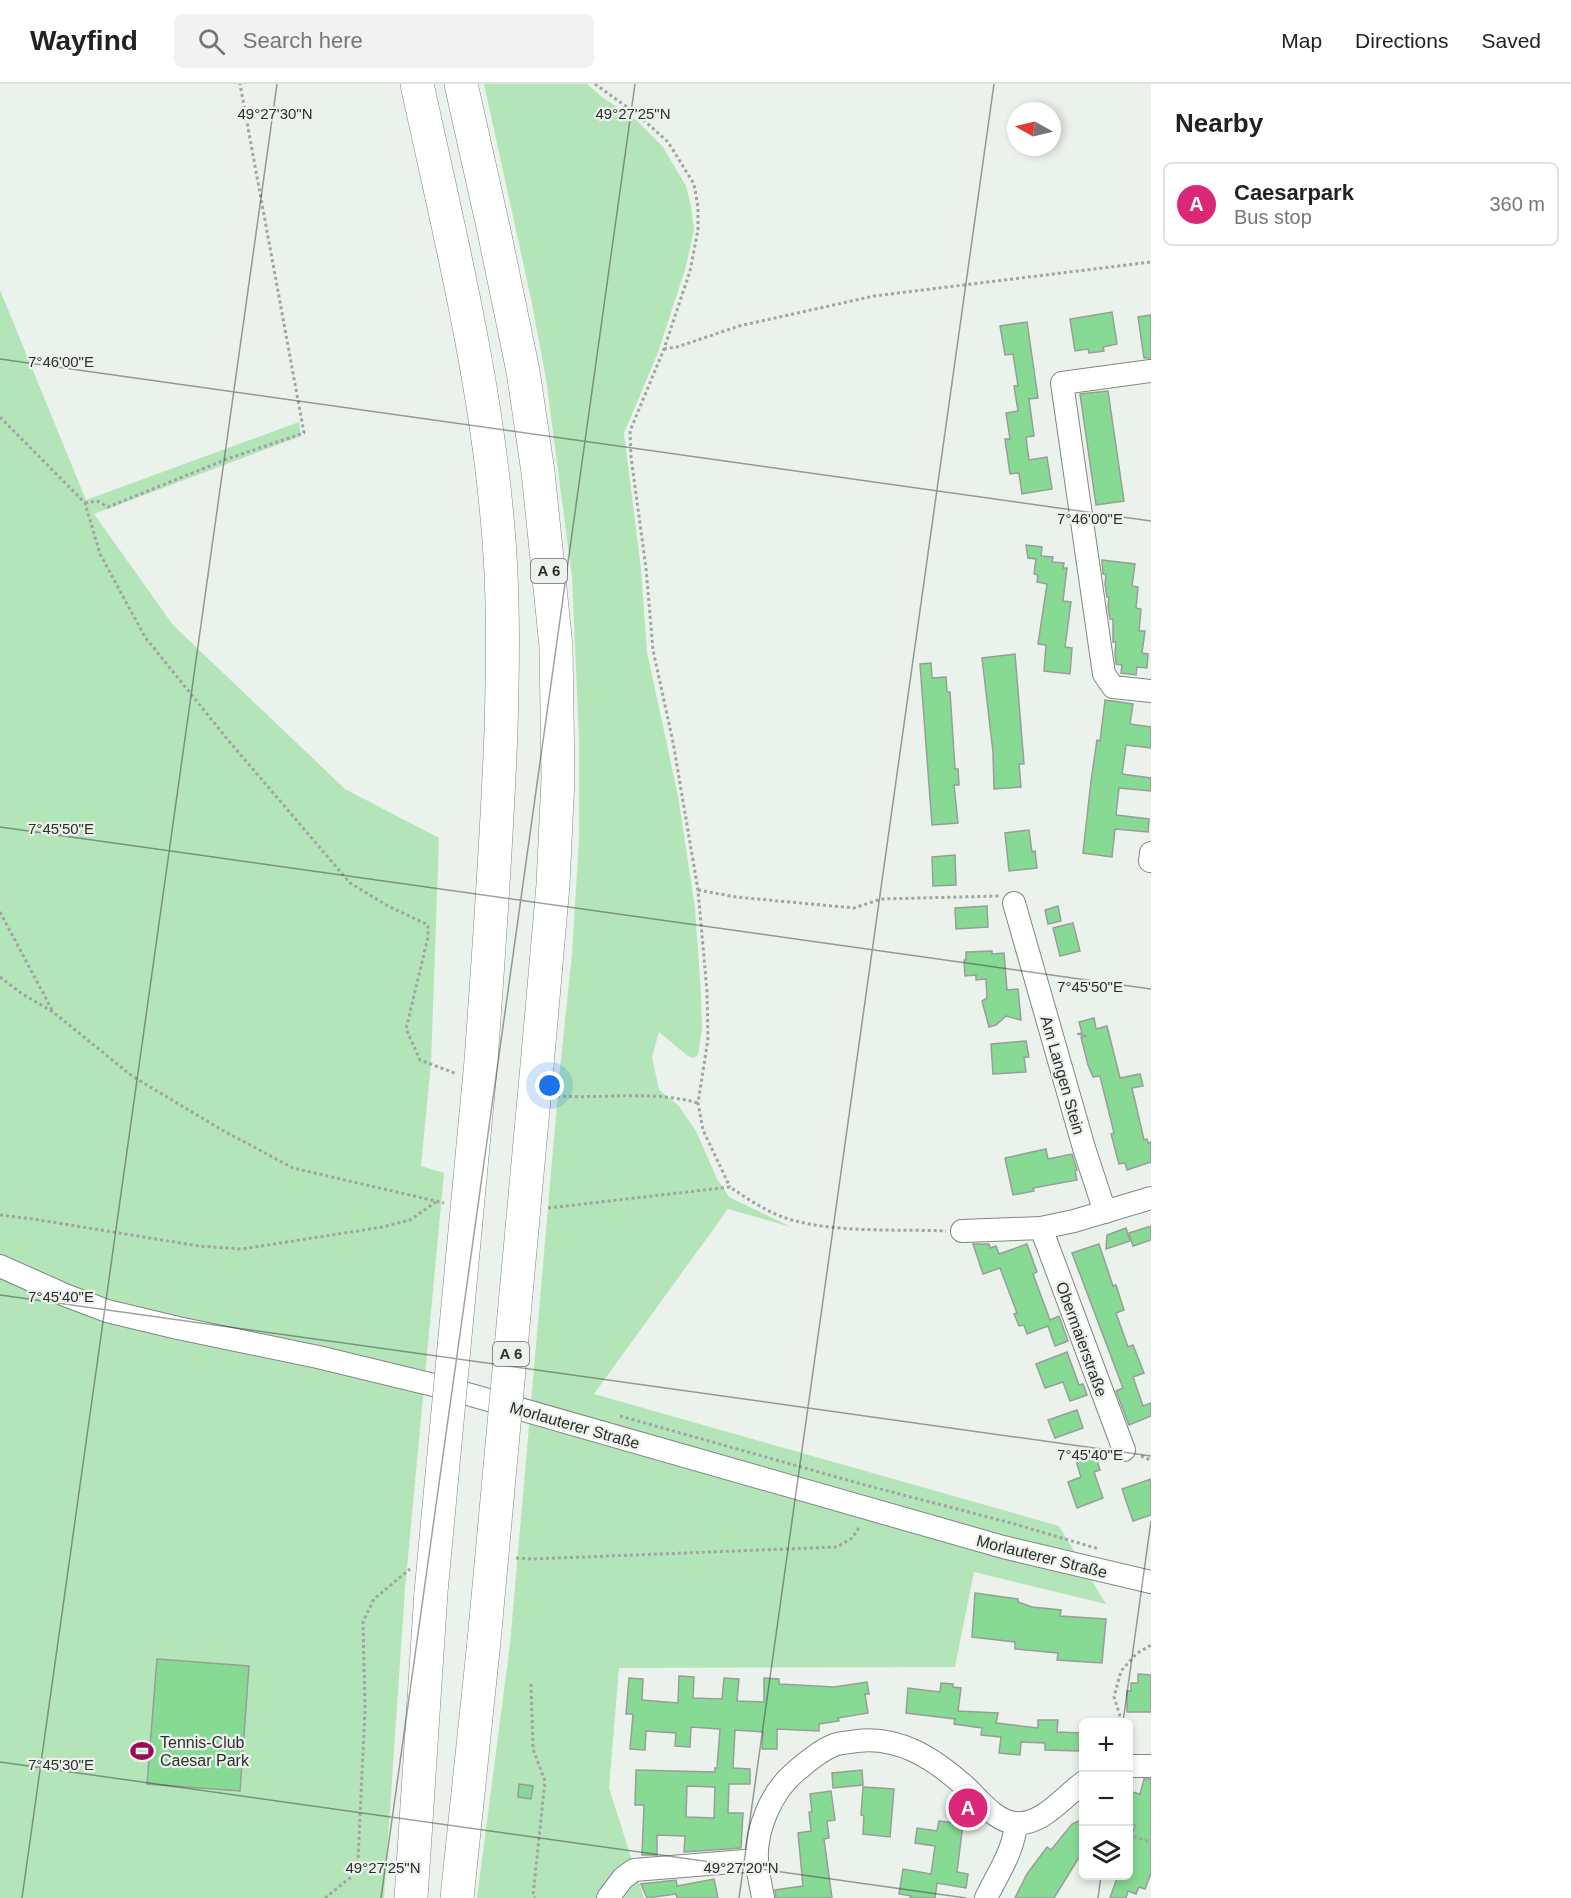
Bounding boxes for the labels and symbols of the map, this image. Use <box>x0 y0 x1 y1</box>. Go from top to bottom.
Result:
north arrow <box>1007 102 1061 156</box>
text: 49°27'30"N <box>237 105 313 122</box>
text: 49°27'25"N <box>595 105 671 122</box>
text: 7°46'00"E <box>28 353 94 370</box>
text: 7°46'00"E <box>1057 510 1123 527</box>
road number: A 6 <box>531 559 567 583</box>
text: 7°45'50"E <box>28 820 94 837</box>
text: 7°45'50"E <box>1057 978 1123 995</box>
street label: Am Langen Stein <box>1037 1014 1088 1136</box>
your location <box>535 1071 564 1100</box>
street label: Obermaierstraße <box>1053 1279 1110 1399</box>
text: 7°45'40"E <box>28 1288 94 1305</box>
road number: A 6 <box>493 1342 529 1366</box>
street label: Morlauterer Straße <box>508 1399 642 1452</box>
text: 7°45'40"E <box>1057 1446 1123 1463</box>
street label: Morlauterer Straße <box>975 1532 1109 1581</box>
place label: Tennis-Club Caesar Park <box>160 1734 250 1769</box>
sports icon: Tennis-Club Caesar Park <box>129 1738 155 1764</box>
text: 7°45'30"E <box>28 1756 94 1773</box>
pin: A <box>948 1786 988 1830</box>
text: 49°27'25"N <box>345 1859 421 1876</box>
text: 49°27'20"N <box>703 1859 779 1876</box>

